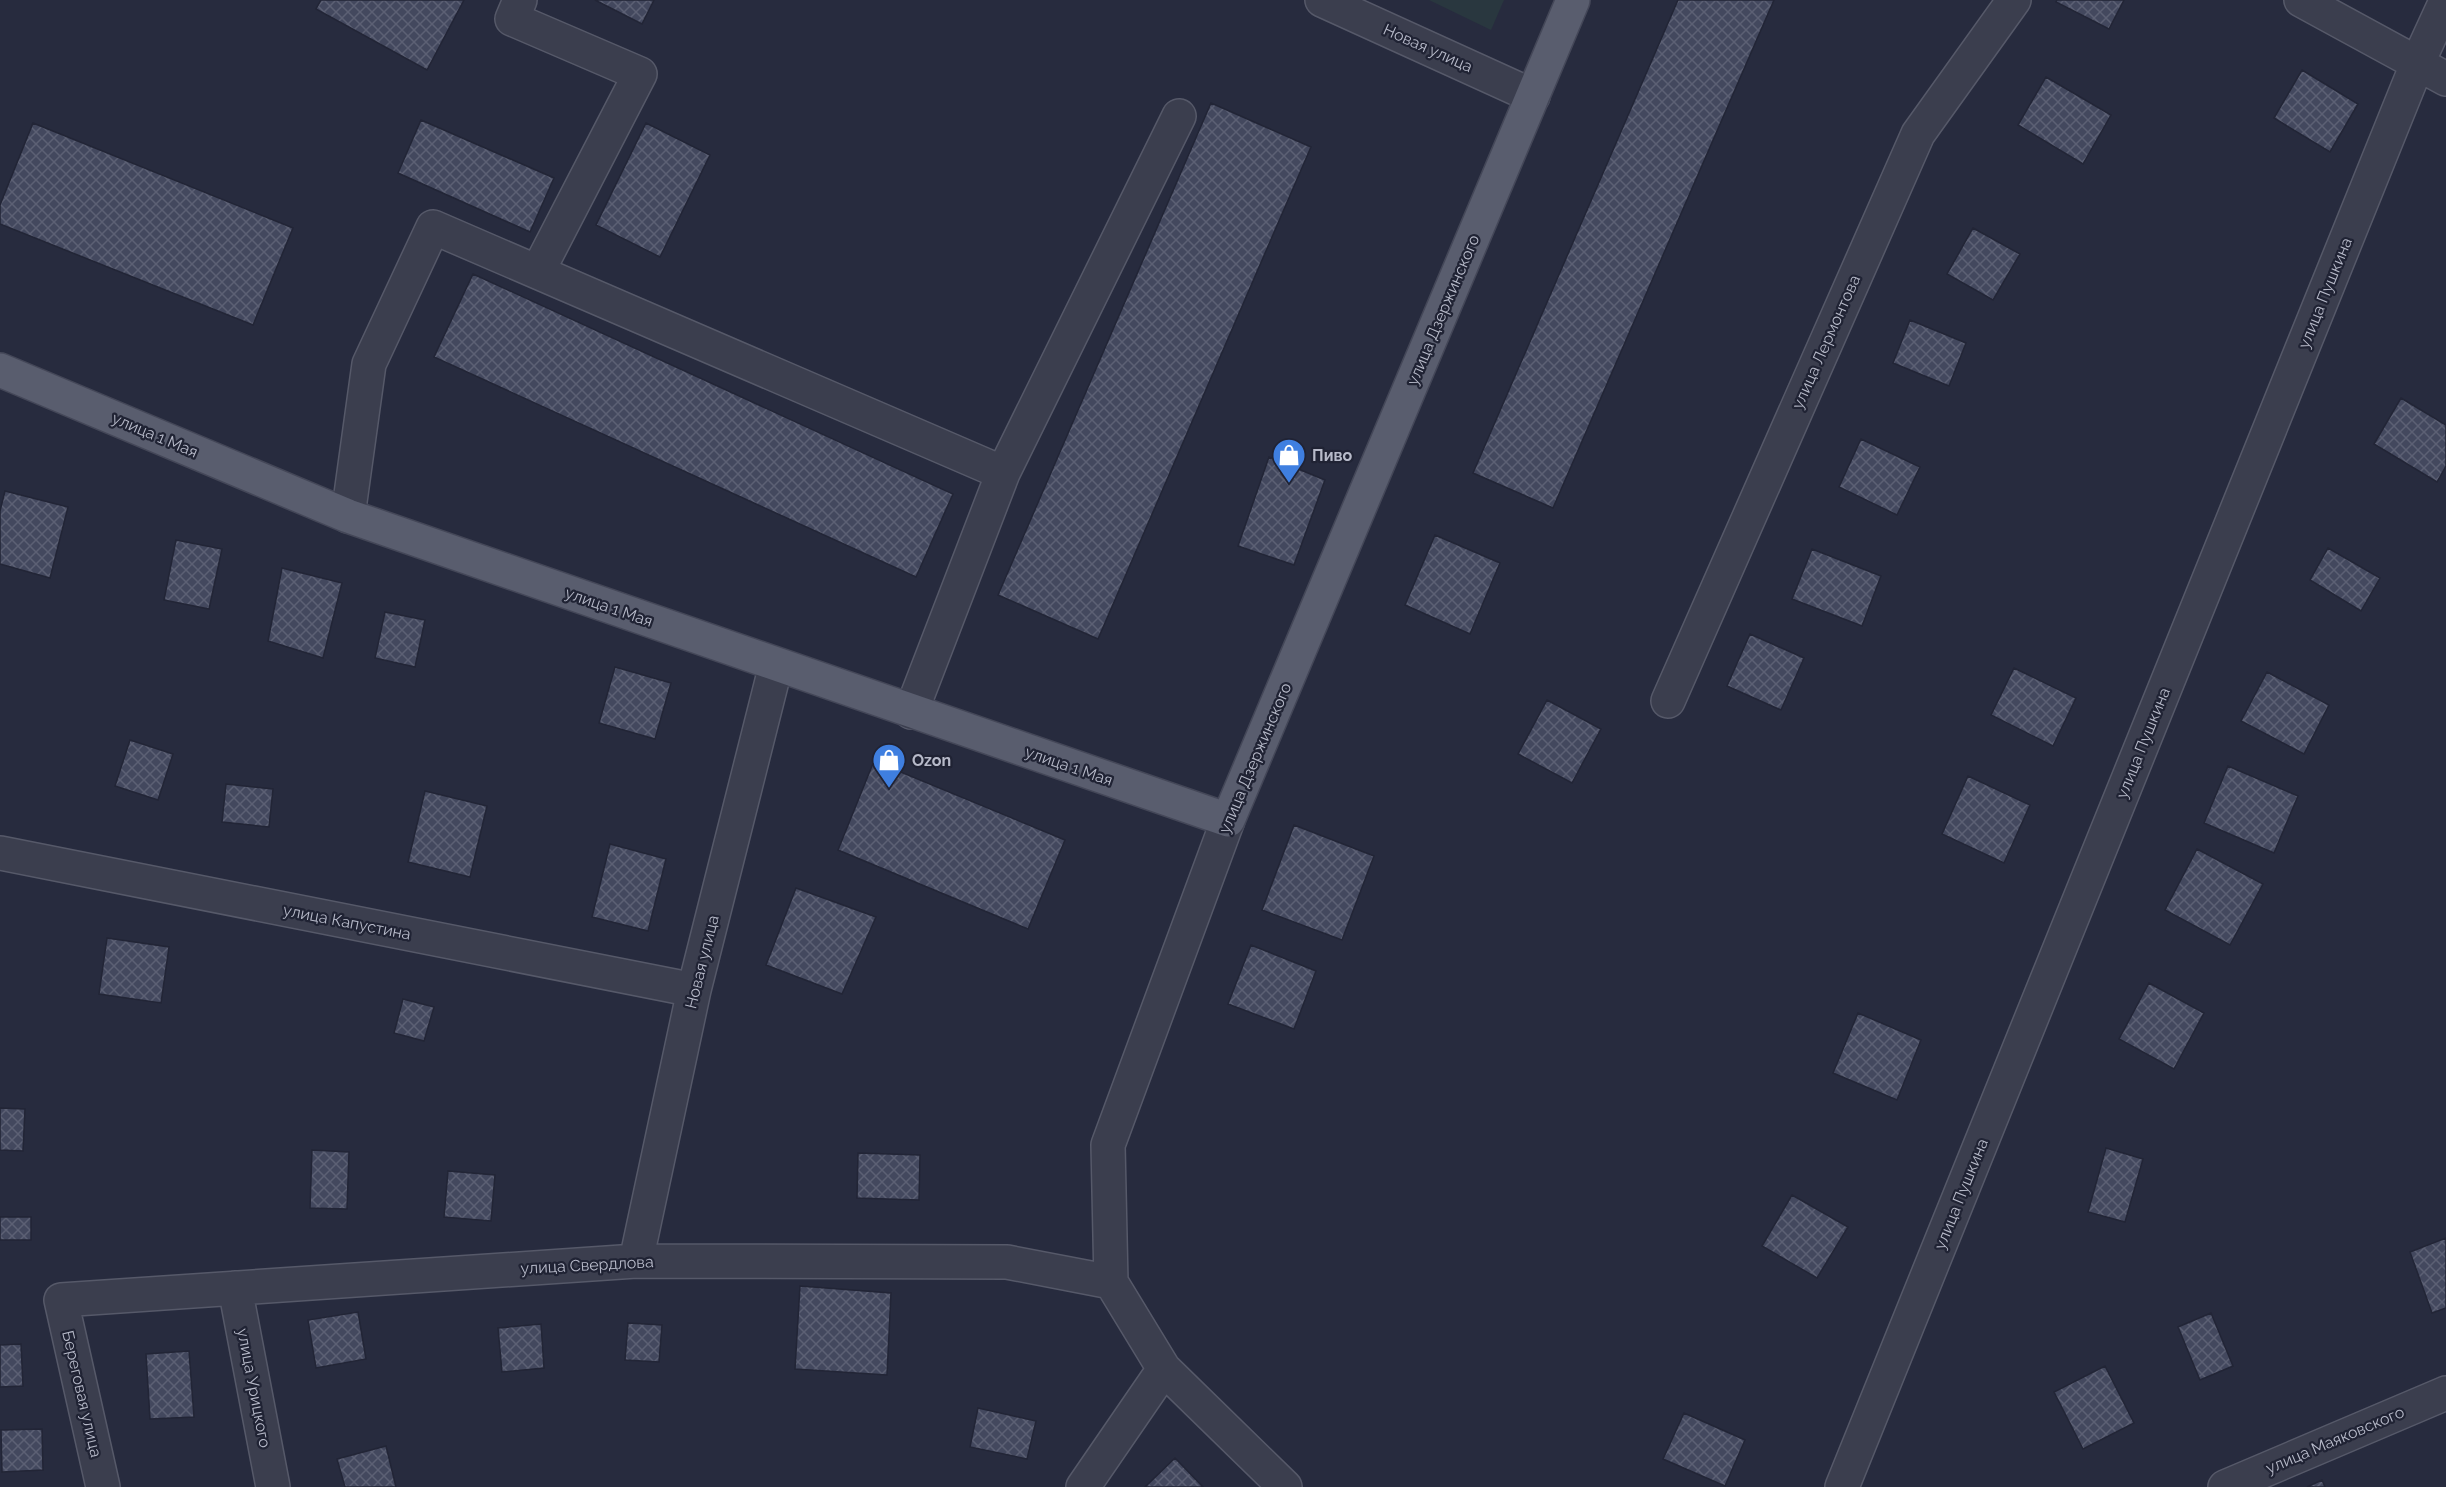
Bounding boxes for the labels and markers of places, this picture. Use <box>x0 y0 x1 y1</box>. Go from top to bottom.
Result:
shop icon: Пиво <box>1271 437 1307 484</box>
place label: Пиво <box>1312 446 1352 465</box>
shop icon: Ozon <box>871 742 907 789</box>
place label: Ozon <box>912 751 951 770</box>

